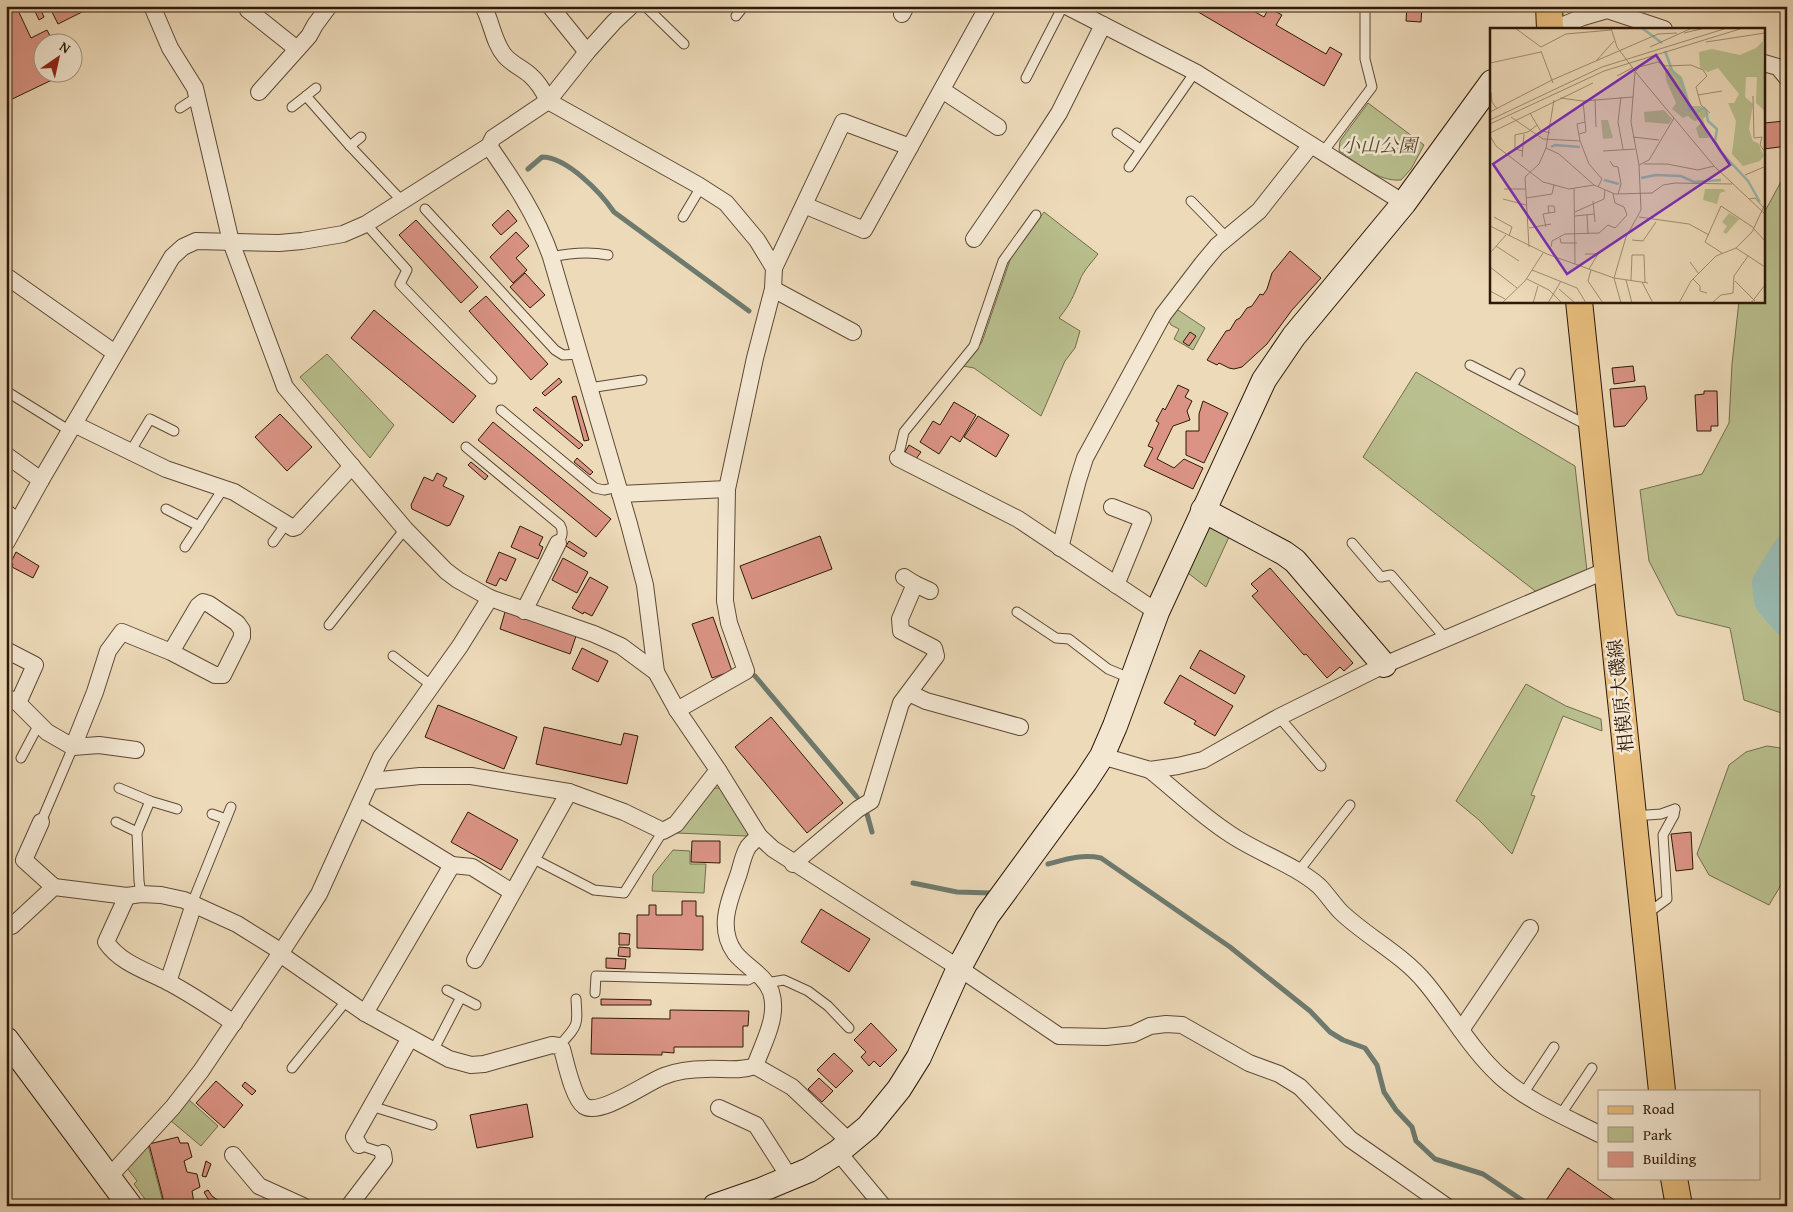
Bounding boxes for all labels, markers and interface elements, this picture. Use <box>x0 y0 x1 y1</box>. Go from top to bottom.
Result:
inset map <box>1490 28 1766 302</box>
north arrow <box>32 32 82 82</box>
text: N <box>56 36 75 58</box>
park label: 小山公園 <box>1341 131 1420 159</box>
street label: 相模原大磯線 <box>1600 638 1640 754</box>
legend <box>1598 1090 1760 1180</box>
text: Road <box>1643 1098 1674 1119</box>
text: Park <box>1643 1124 1672 1145</box>
text: Building <box>1643 1148 1697 1169</box>

